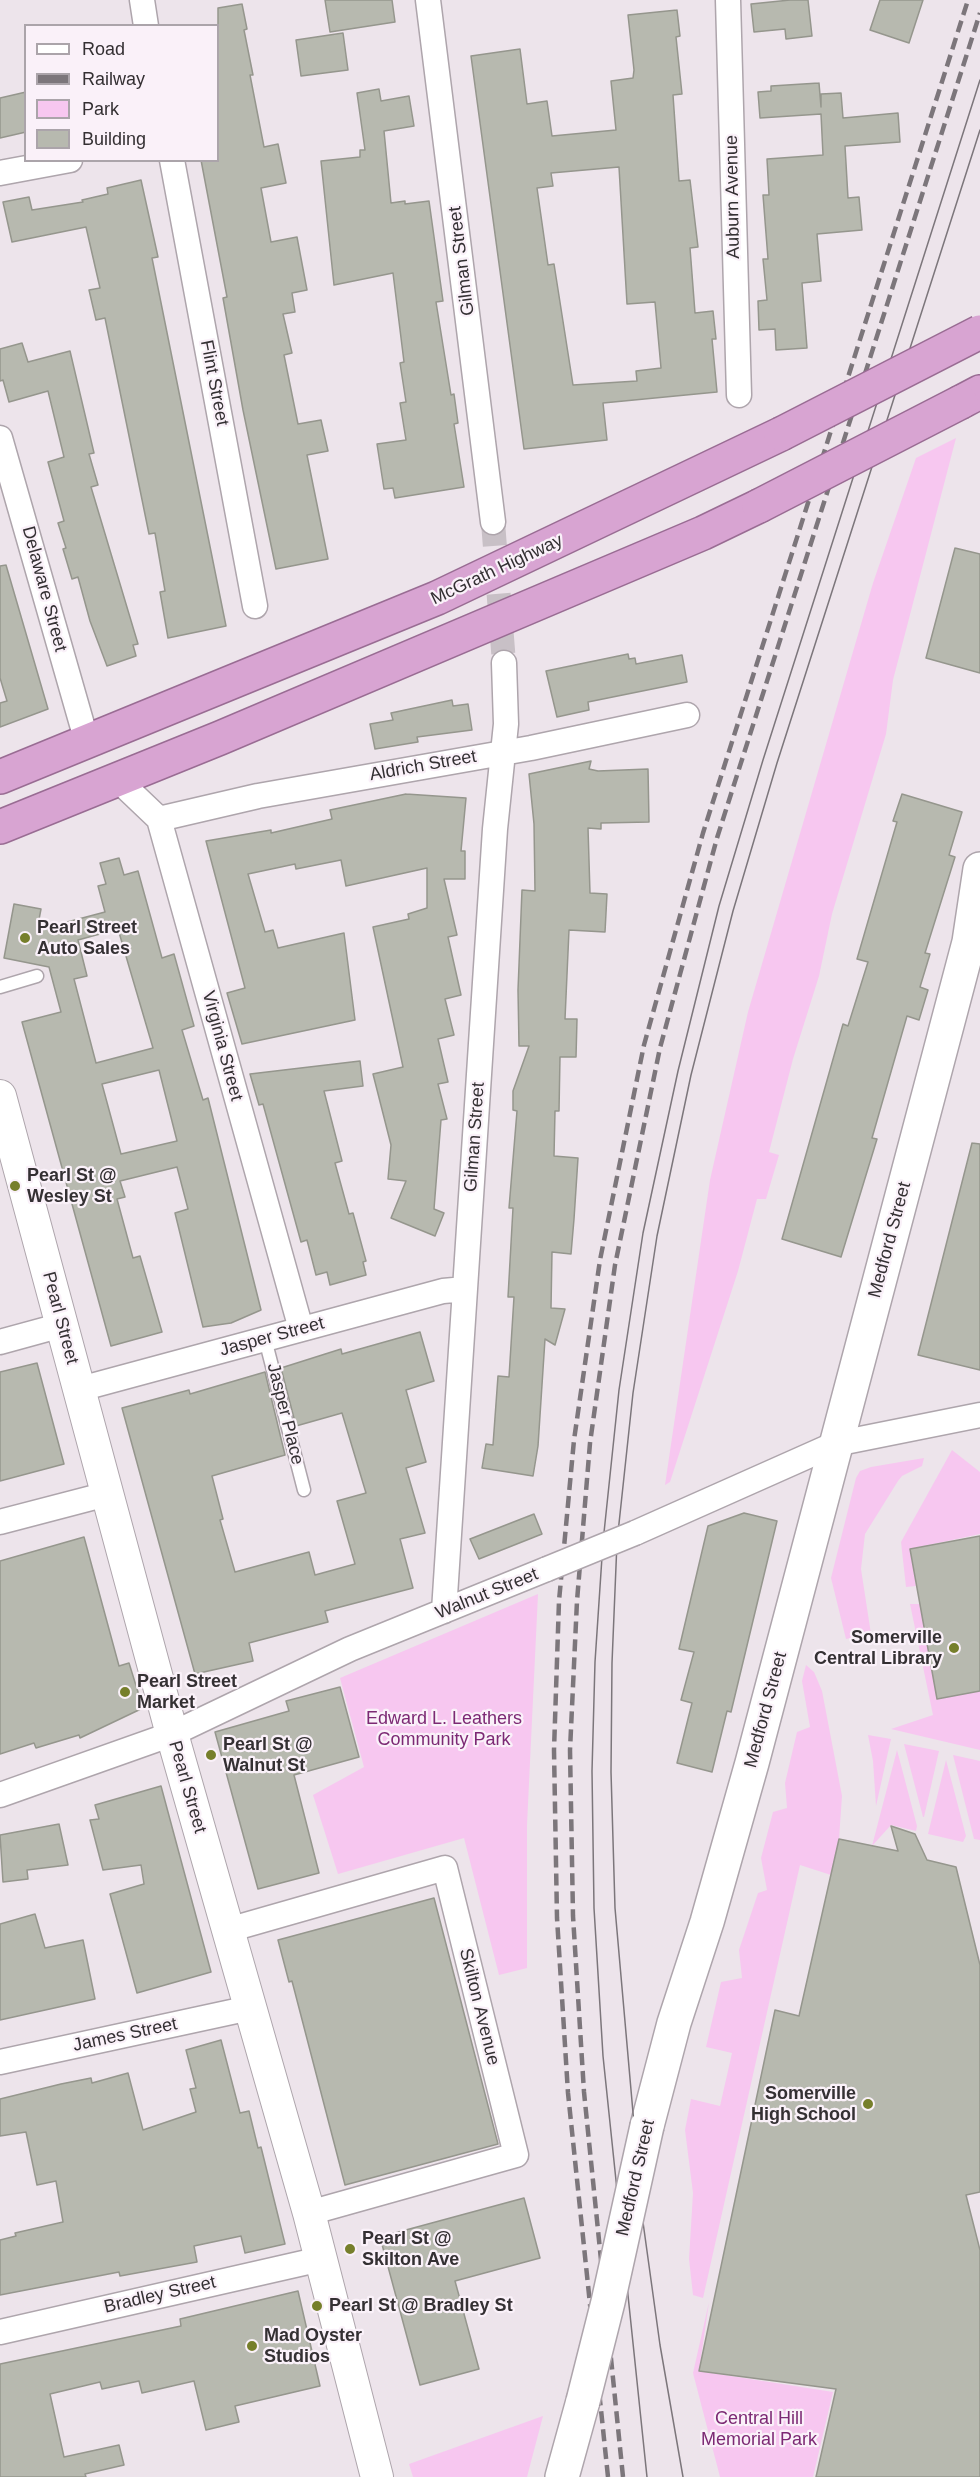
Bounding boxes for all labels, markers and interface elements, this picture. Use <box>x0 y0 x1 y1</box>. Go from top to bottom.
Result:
legend <box>24 24 219 162</box>
text: Road <box>82 39 125 59</box>
text: Railway <box>82 69 145 89</box>
text: Park <box>82 99 119 119</box>
text: Building <box>82 129 146 149</box>
street label: Auburn Avenue <box>721 135 745 259</box>
street label: Gilman Street <box>445 205 479 317</box>
street label: Flint Street <box>195 338 233 428</box>
street label: Delaware Street <box>17 524 71 654</box>
street label: McGrath Highway <box>428 530 566 610</box>
street label: Aldrich Street <box>368 746 478 786</box>
place label: Pearl Street Auto Sales <box>37 917 137 960</box>
marker: Pearl Street Auto Sales <box>18 931 32 945</box>
street label: Virginia Street <box>197 989 247 1103</box>
street label: Gilman Street <box>460 1081 490 1193</box>
place label: Pearl St @ Wesley St <box>27 1165 117 1208</box>
marker: Pearl St @ Wesley St <box>8 1179 22 1193</box>
street label: Medford Street <box>864 1180 916 1300</box>
street label: Pearl Street <box>37 1269 83 1367</box>
street label: Jasper Street <box>218 1313 326 1361</box>
street label: Jasper Place <box>262 1361 308 1467</box>
street label: Walnut Street <box>433 1564 541 1624</box>
place label: Somerville Central Library <box>814 1627 942 1670</box>
marker: Somerville Central Library <box>947 1641 961 1655</box>
street label: Medford Street <box>740 1650 792 1770</box>
place label: Pearl Street Market <box>137 1671 237 1714</box>
marker: Pearl Street Market <box>118 1685 132 1699</box>
park label: Edward L. Leathers Community Park <box>366 1708 522 1750</box>
place label: Pearl St @ Walnut St <box>223 1734 313 1776</box>
street label: Pearl Street <box>164 1738 210 1836</box>
marker: Pearl St @ Walnut St <box>204 1748 218 1762</box>
street label: Skilton Avenue <box>454 1946 504 2068</box>
street label: James Street <box>71 2013 179 2057</box>
place label: Somerville High School <box>751 2083 856 2126</box>
marker: Somerville High School <box>861 2097 875 2111</box>
street label: Medford Street <box>612 2118 660 2238</box>
place label: Pearl St @ Skilton Ave <box>362 2228 459 2270</box>
marker: Pearl St @ Skilton Ave <box>343 2242 357 2256</box>
street label: Bradley Street <box>102 2272 218 2318</box>
place label: Pearl St @ Bradley St <box>329 2295 513 2317</box>
marker: Pearl St @ Bradley St <box>310 2299 324 2313</box>
place label: Mad Oyster Studios <box>264 2325 362 2368</box>
marker: Mad Oyster Studios <box>245 2339 259 2353</box>
park label: Central Hill Memorial Park <box>701 2408 817 2450</box>

